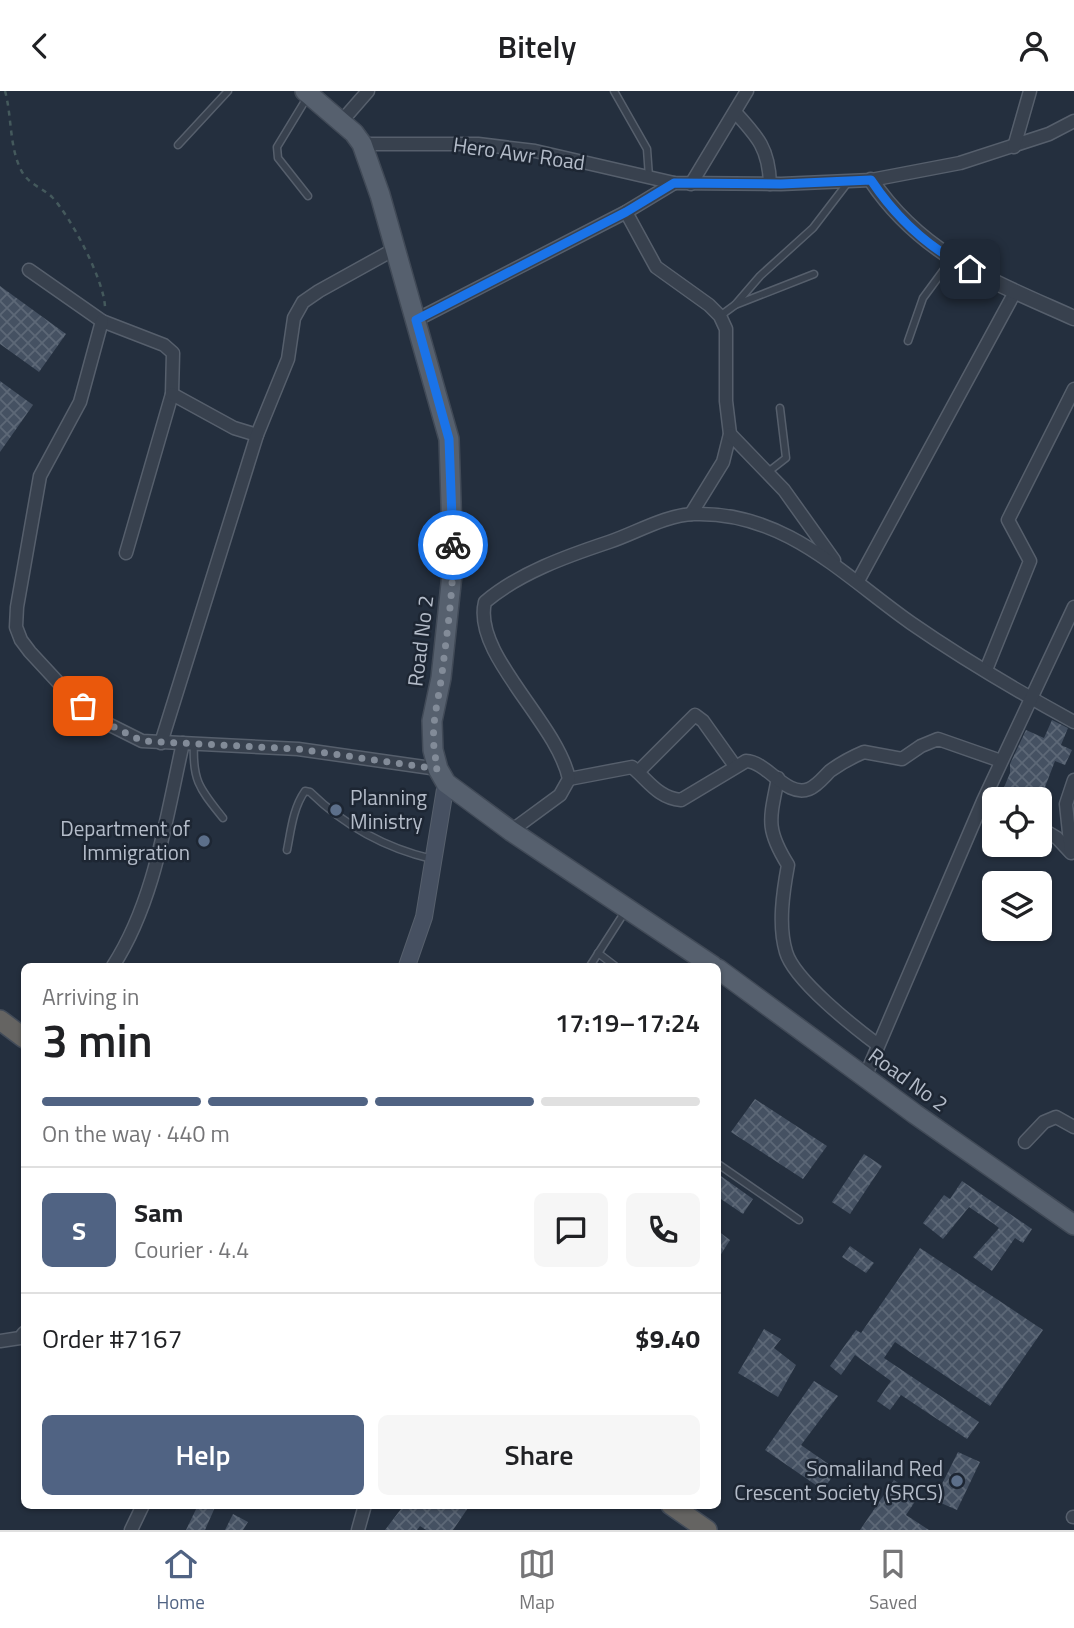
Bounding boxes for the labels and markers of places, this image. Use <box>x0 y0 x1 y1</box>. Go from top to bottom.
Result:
pin <box>940 239 1000 299</box>
pin <box>53 676 113 736</box>
place label: Planning Ministry <box>350 781 427 837</box>
marker: Planning Ministry <box>328 802 344 818</box>
place label: Department of Immigration <box>60 812 190 868</box>
marker: Department of Immigration <box>196 833 212 849</box>
place label: Somaliland Red Crescent Society (SRCS) <box>734 1452 943 1508</box>
marker: Somaliland Red Crescent Society (SRCS) <box>949 1473 965 1489</box>

